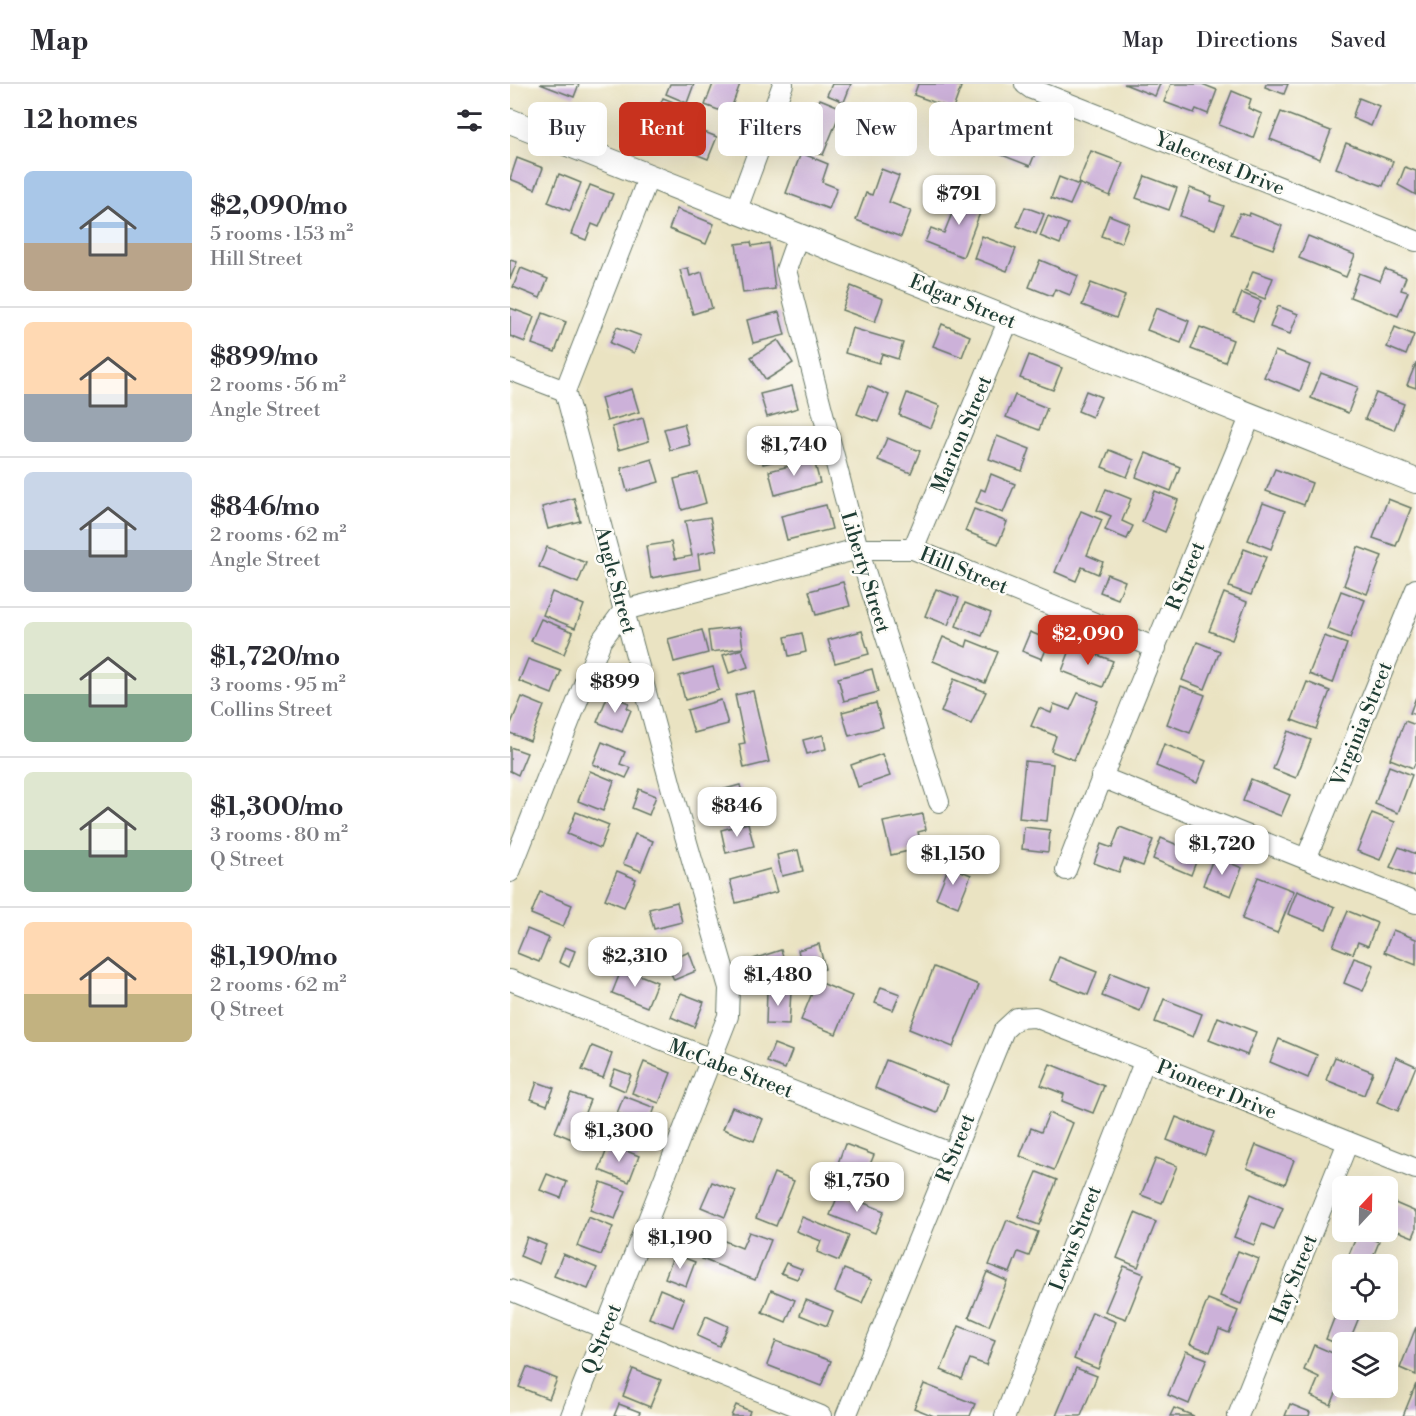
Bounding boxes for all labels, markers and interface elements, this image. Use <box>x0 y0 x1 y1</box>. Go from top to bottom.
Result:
text: Map <box>30 24 89 59</box>
text: Map <box>1122 28 1164 54</box>
text: Directions <box>1197 28 1298 54</box>
text: Saved <box>1331 28 1386 54</box>
chip: Buy <box>528 102 607 156</box>
chip: Rent <box>619 102 706 156</box>
chip: Filters <box>718 102 823 156</box>
chip: New <box>835 102 917 156</box>
chip: Apartment <box>929 102 1074 156</box>
text: 12 homes <box>24 104 138 136</box>
icon: filters <box>453 104 486 137</box>
street label: Yalecrest Drive <box>1150 127 1288 202</box>
pin: $791 <box>923 175 995 226</box>
text: $791 <box>937 182 981 207</box>
text: $2,090/mo <box>210 190 348 222</box>
icon: home <box>72 195 144 267</box>
text: 5 rooms · 153 m² <box>210 222 353 247</box>
text: Hill Street <box>210 247 303 272</box>
street label: Edgar Street <box>905 270 1019 335</box>
text: $899/mo <box>210 341 319 373</box>
icon: home <box>72 346 144 418</box>
street label: Marion Street <box>926 372 998 497</box>
text: 2 rooms · 56 m² <box>210 373 346 398</box>
text: Angle Street <box>210 398 320 423</box>
pin: $1,740 <box>745 426 843 477</box>
text: $1,740 <box>761 433 827 458</box>
text: $846/mo <box>210 491 320 523</box>
icon: home <box>72 496 144 568</box>
street label: Liberty Street <box>834 509 895 636</box>
text: 2 rooms · 62 m² <box>210 523 346 548</box>
street label: Angle Street <box>588 523 641 637</box>
street label: R Street <box>1161 538 1212 615</box>
street label: Hill Street <box>916 542 1011 600</box>
text: Angle Street <box>210 548 320 573</box>
pin: $2,090 <box>1039 615 1137 666</box>
text: $2,090 <box>1052 622 1124 647</box>
text: $1,720/mo <box>210 641 340 673</box>
icon: home <box>72 646 144 718</box>
street label: Virginia Street <box>1326 659 1399 791</box>
pin: $899 <box>579 663 651 714</box>
text: $899 <box>590 670 640 695</box>
text: 3 rooms · 95 m² <box>210 673 346 698</box>
text: Collins Street <box>210 698 333 723</box>
pin: $846 <box>701 787 773 838</box>
text: $1,300/mo <box>210 791 344 823</box>
text: $846 <box>712 794 762 819</box>
icon: home <box>72 796 144 868</box>
text: 3 rooms · 80 m² <box>210 823 348 848</box>
pin: $1,720 <box>1173 825 1271 876</box>
text: $1,720 <box>1189 832 1255 857</box>
pin: $1,150 <box>904 835 1002 886</box>
text: $1,150 <box>921 842 985 867</box>
text: Q Street <box>210 848 284 873</box>
pin: $2,310 <box>586 937 684 988</box>
text: $1,190/mo <box>210 941 338 973</box>
text: $2,310 <box>602 944 668 969</box>
icon: home <box>72 946 144 1018</box>
pin: $1,480 <box>729 956 827 1007</box>
text: $1,480 <box>744 963 812 988</box>
text: 2 rooms · 62 m² <box>210 973 346 998</box>
text: Q Street <box>210 998 284 1023</box>
street label: McCabe Street <box>665 1034 796 1105</box>
street label: Pioneer Drive <box>1153 1055 1280 1126</box>
street label: R Street <box>931 1110 982 1187</box>
pin: $1,300 <box>570 1112 668 1163</box>
text: $1,300 <box>585 1119 654 1144</box>
pin: $1,750 <box>808 1162 906 1213</box>
text: $1,750 <box>824 1169 890 1194</box>
north arrow <box>1332 1176 1398 1242</box>
map controls <box>1332 1176 1398 1398</box>
street label: Lewis Street <box>1045 1182 1108 1295</box>
pin: $1,190 <box>631 1219 729 1270</box>
text: $1,190 <box>648 1226 712 1251</box>
street label: Hay Street <box>1265 1231 1324 1328</box>
button: locate <box>1332 1254 1398 1320</box>
street label: Q Street <box>577 1301 628 1379</box>
button: layers <box>1332 1332 1398 1398</box>

